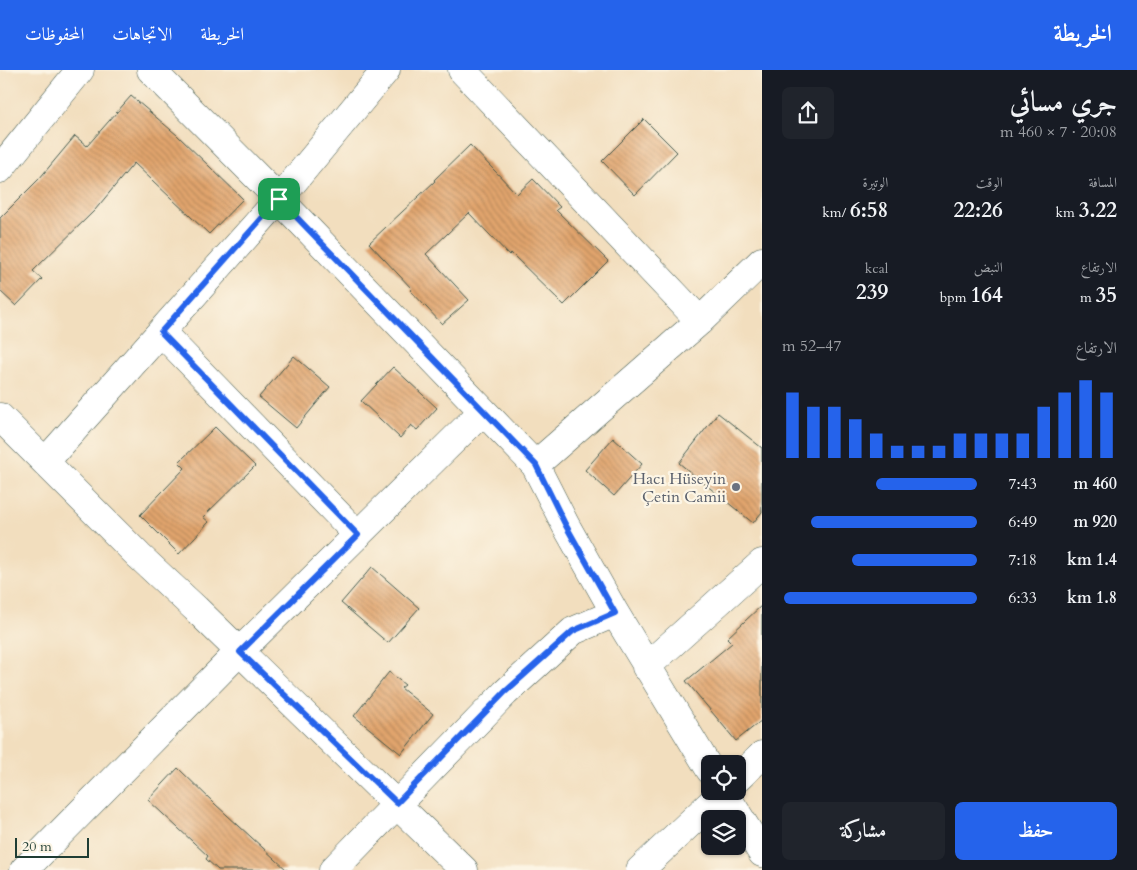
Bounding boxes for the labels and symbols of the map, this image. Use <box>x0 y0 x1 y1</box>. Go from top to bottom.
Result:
pin <box>258 178 300 220</box>
place label: Hacı Hüseyin Çetin Camii <box>633 468 727 508</box>
marker: Hacı Hüseyin Çetin Camii <box>730 481 742 493</box>
scale bar <box>15 835 89 858</box>

